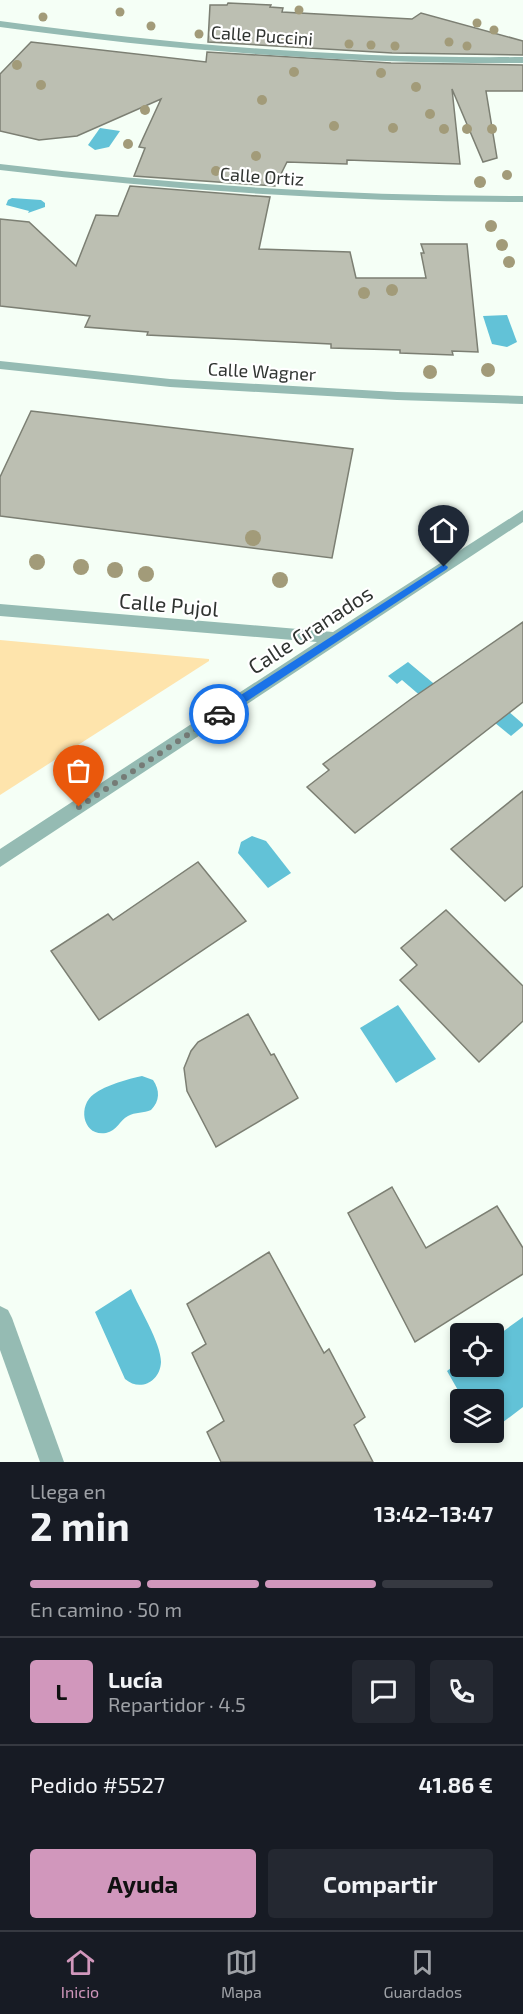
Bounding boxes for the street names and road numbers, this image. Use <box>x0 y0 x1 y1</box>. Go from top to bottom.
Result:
street label: Calle Puccini <box>210 20 314 50</box>
street label: Calle Ortiz <box>219 162 305 190</box>
street label: Calle Wagner <box>207 357 317 385</box>
street label: Calle Granados <box>243 579 377 679</box>
street label: Calle Pujol <box>118 587 221 622</box>

